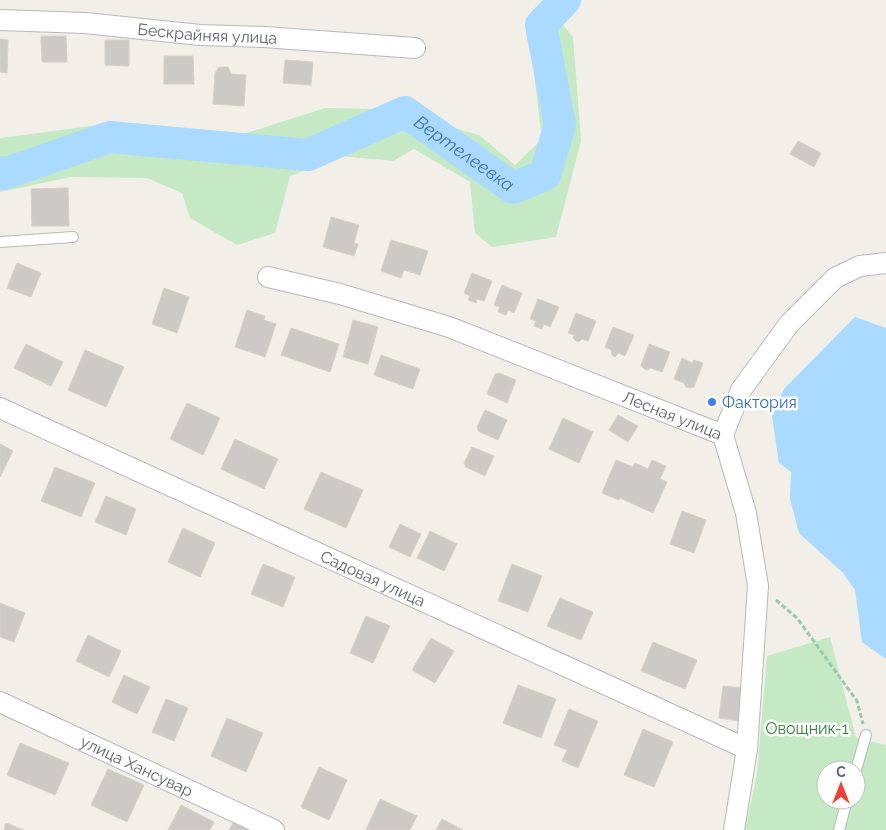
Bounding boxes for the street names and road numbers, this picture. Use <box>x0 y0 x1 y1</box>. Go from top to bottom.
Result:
street label: Бескрайняя улица <box>137 20 278 48</box>
street label: Лесная улица <box>620 387 725 444</box>
street label: Садовая улица <box>317 547 428 611</box>
street label: улица Хансувар <box>77 732 196 801</box>

